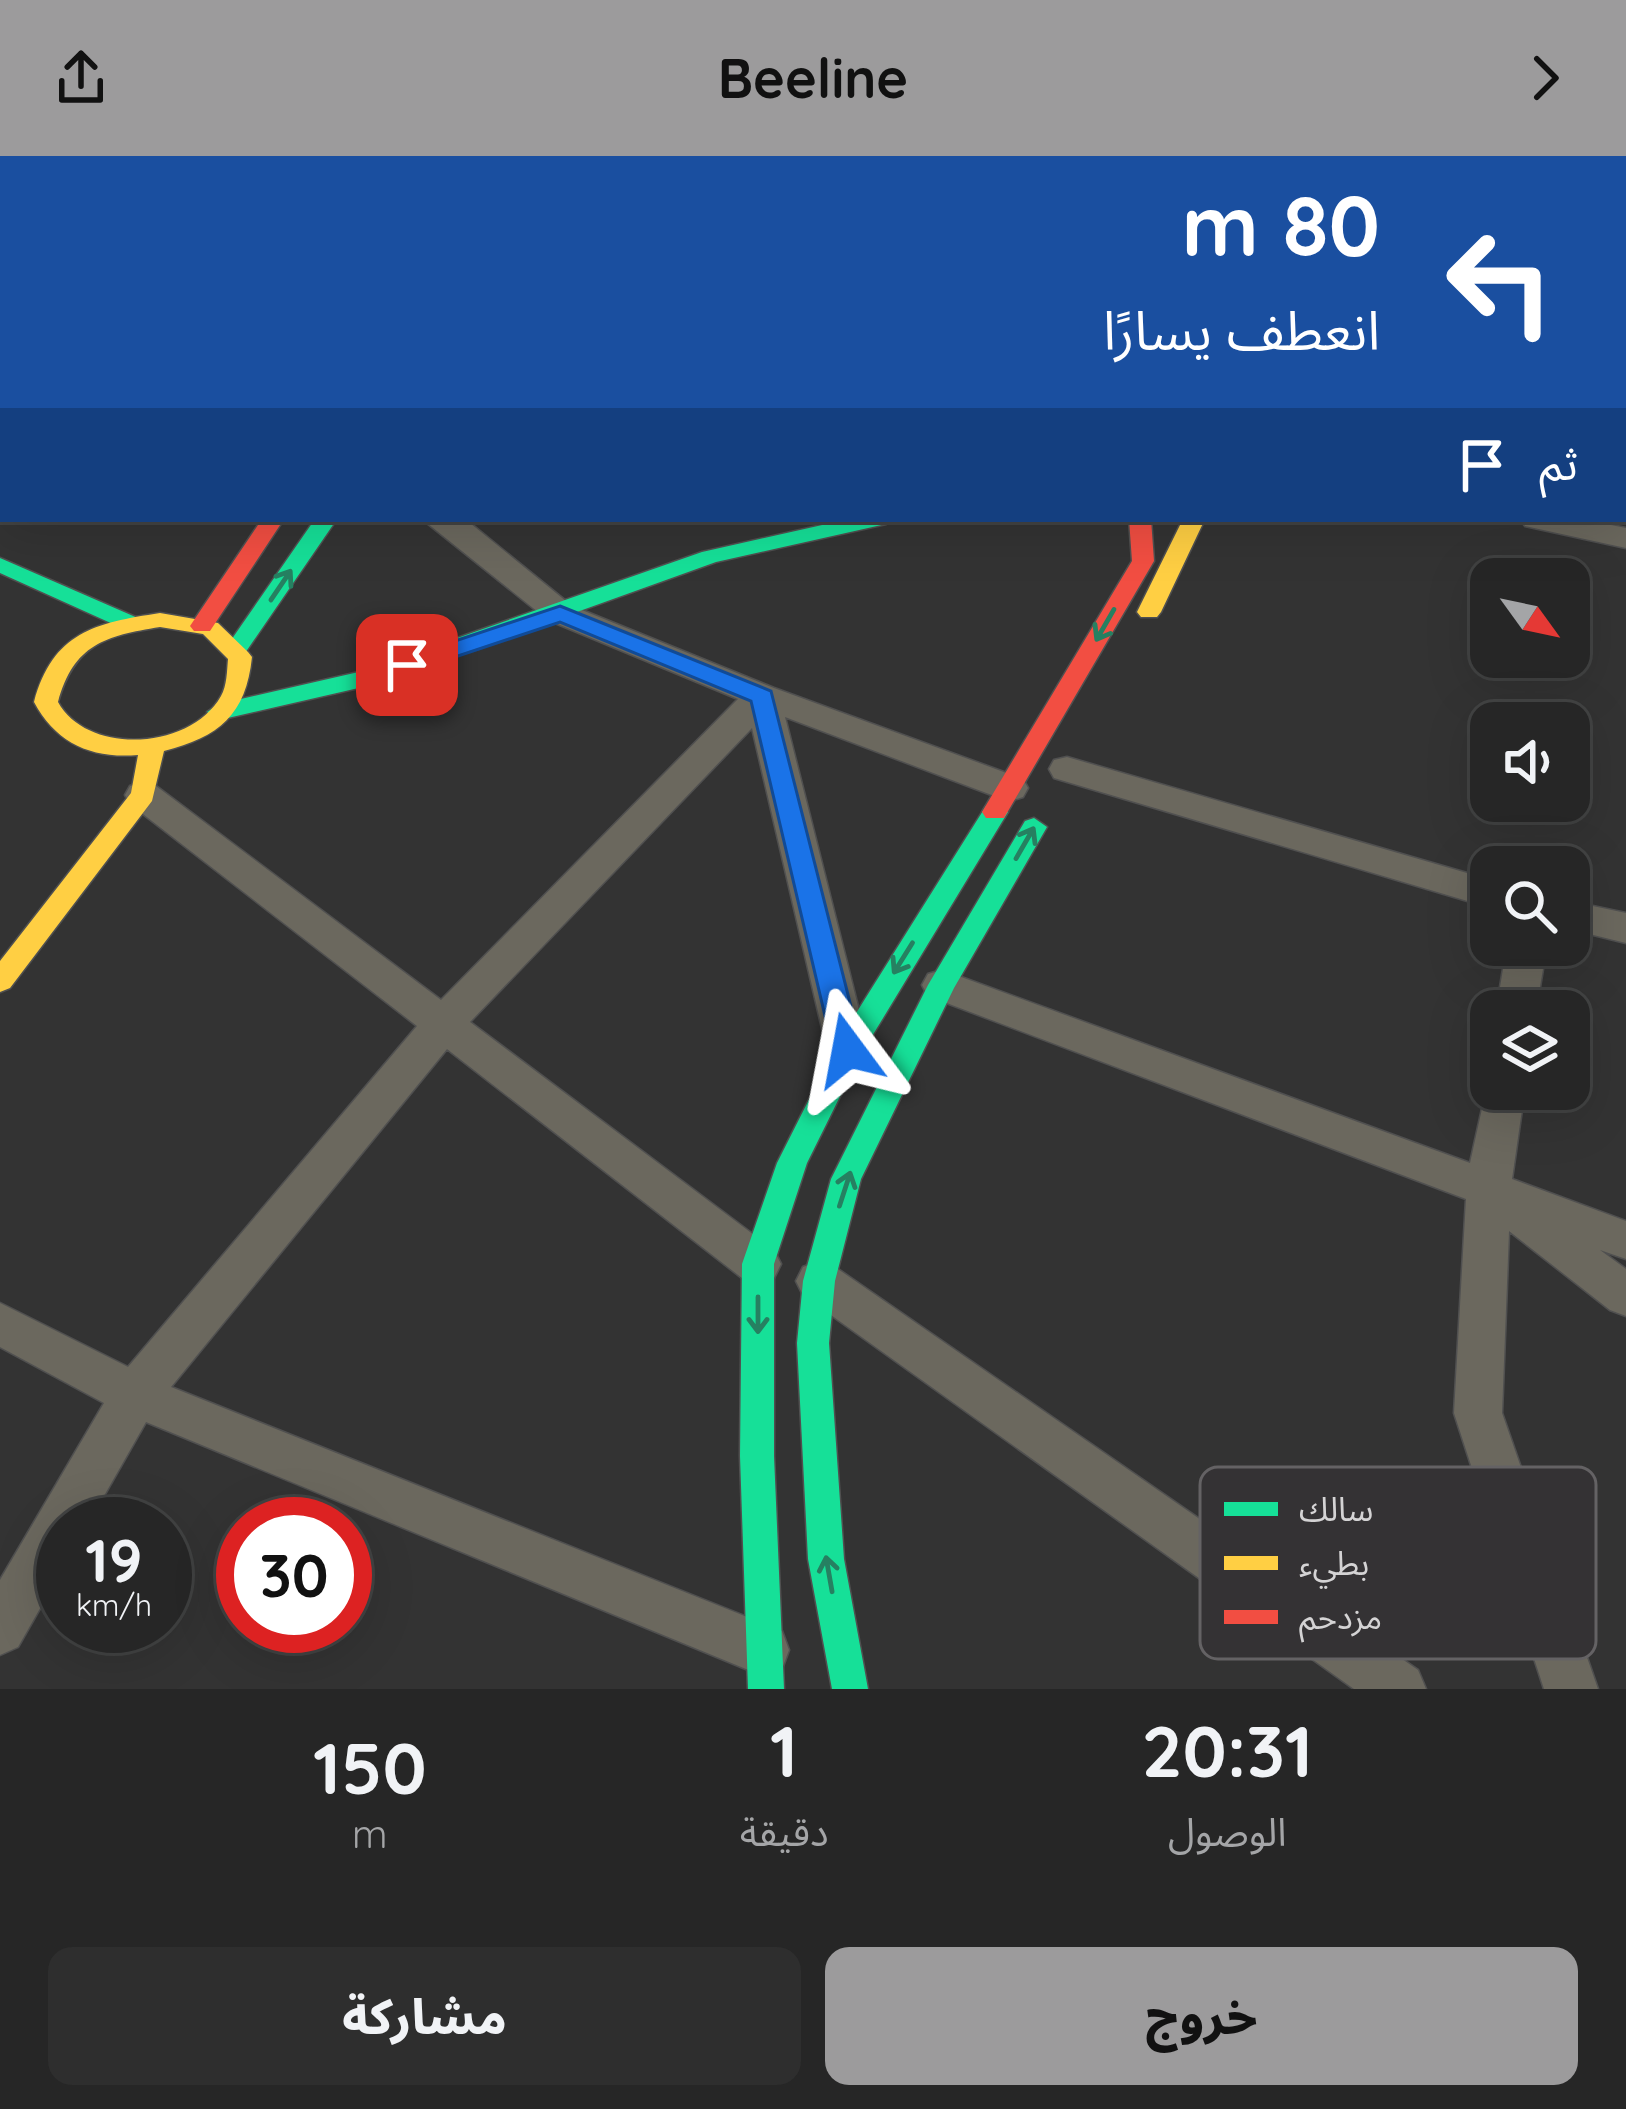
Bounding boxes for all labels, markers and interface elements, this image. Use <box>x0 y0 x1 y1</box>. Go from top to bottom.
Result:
text: Beeline <box>718 44 908 112</box>
icon: share <box>48 45 114 111</box>
icon: forward <box>1512 45 1578 111</box>
text: 80 m <box>1181 172 1380 277</box>
icon: left <box>1422 204 1578 360</box>
text: انعطف يسارًا <box>1103 296 1380 364</box>
icon: arrive <box>1449 432 1515 498</box>
text: ثم <box>1539 435 1578 491</box>
north arrow <box>1470 558 1590 678</box>
map controls <box>1470 558 1590 1110</box>
one-way arrow <box>268 569 293 602</box>
one-way arrow <box>1093 607 1117 642</box>
pin <box>356 614 458 716</box>
icon: arrive <box>374 632 440 698</box>
button: sound <box>1470 702 1590 822</box>
one-way arrow <box>1013 826 1037 861</box>
button: search <box>1470 846 1590 966</box>
one-way arrow <box>891 940 915 974</box>
position arrow <box>785 987 911 1113</box>
button: layers <box>1470 990 1590 1110</box>
one-way arrow <box>835 1171 857 1209</box>
one-way arrow <box>747 1295 769 1334</box>
legend <box>1200 1467 1596 1659</box>
text: سالك <box>1299 1488 1373 1529</box>
speed limit sign: 30 <box>216 1497 372 1653</box>
text: 19 <box>85 1522 143 1597</box>
text: بطيء <box>1299 1542 1369 1589</box>
one-way arrow <box>817 1555 840 1594</box>
text: km/h <box>76 1586 152 1624</box>
text: مزدحم <box>1299 1596 1382 1643</box>
text: 1 <box>770 1705 798 1795</box>
text: 20:31 <box>1142 1705 1313 1795</box>
text: 150 <box>313 1722 427 1812</box>
text: دقيقة <box>740 1807 829 1856</box>
text: الوصول <box>1168 1807 1287 1856</box>
text: m <box>352 1809 388 1858</box>
button: مشاركة <box>48 1947 801 2085</box>
button: خروج <box>825 1947 1578 2085</box>

